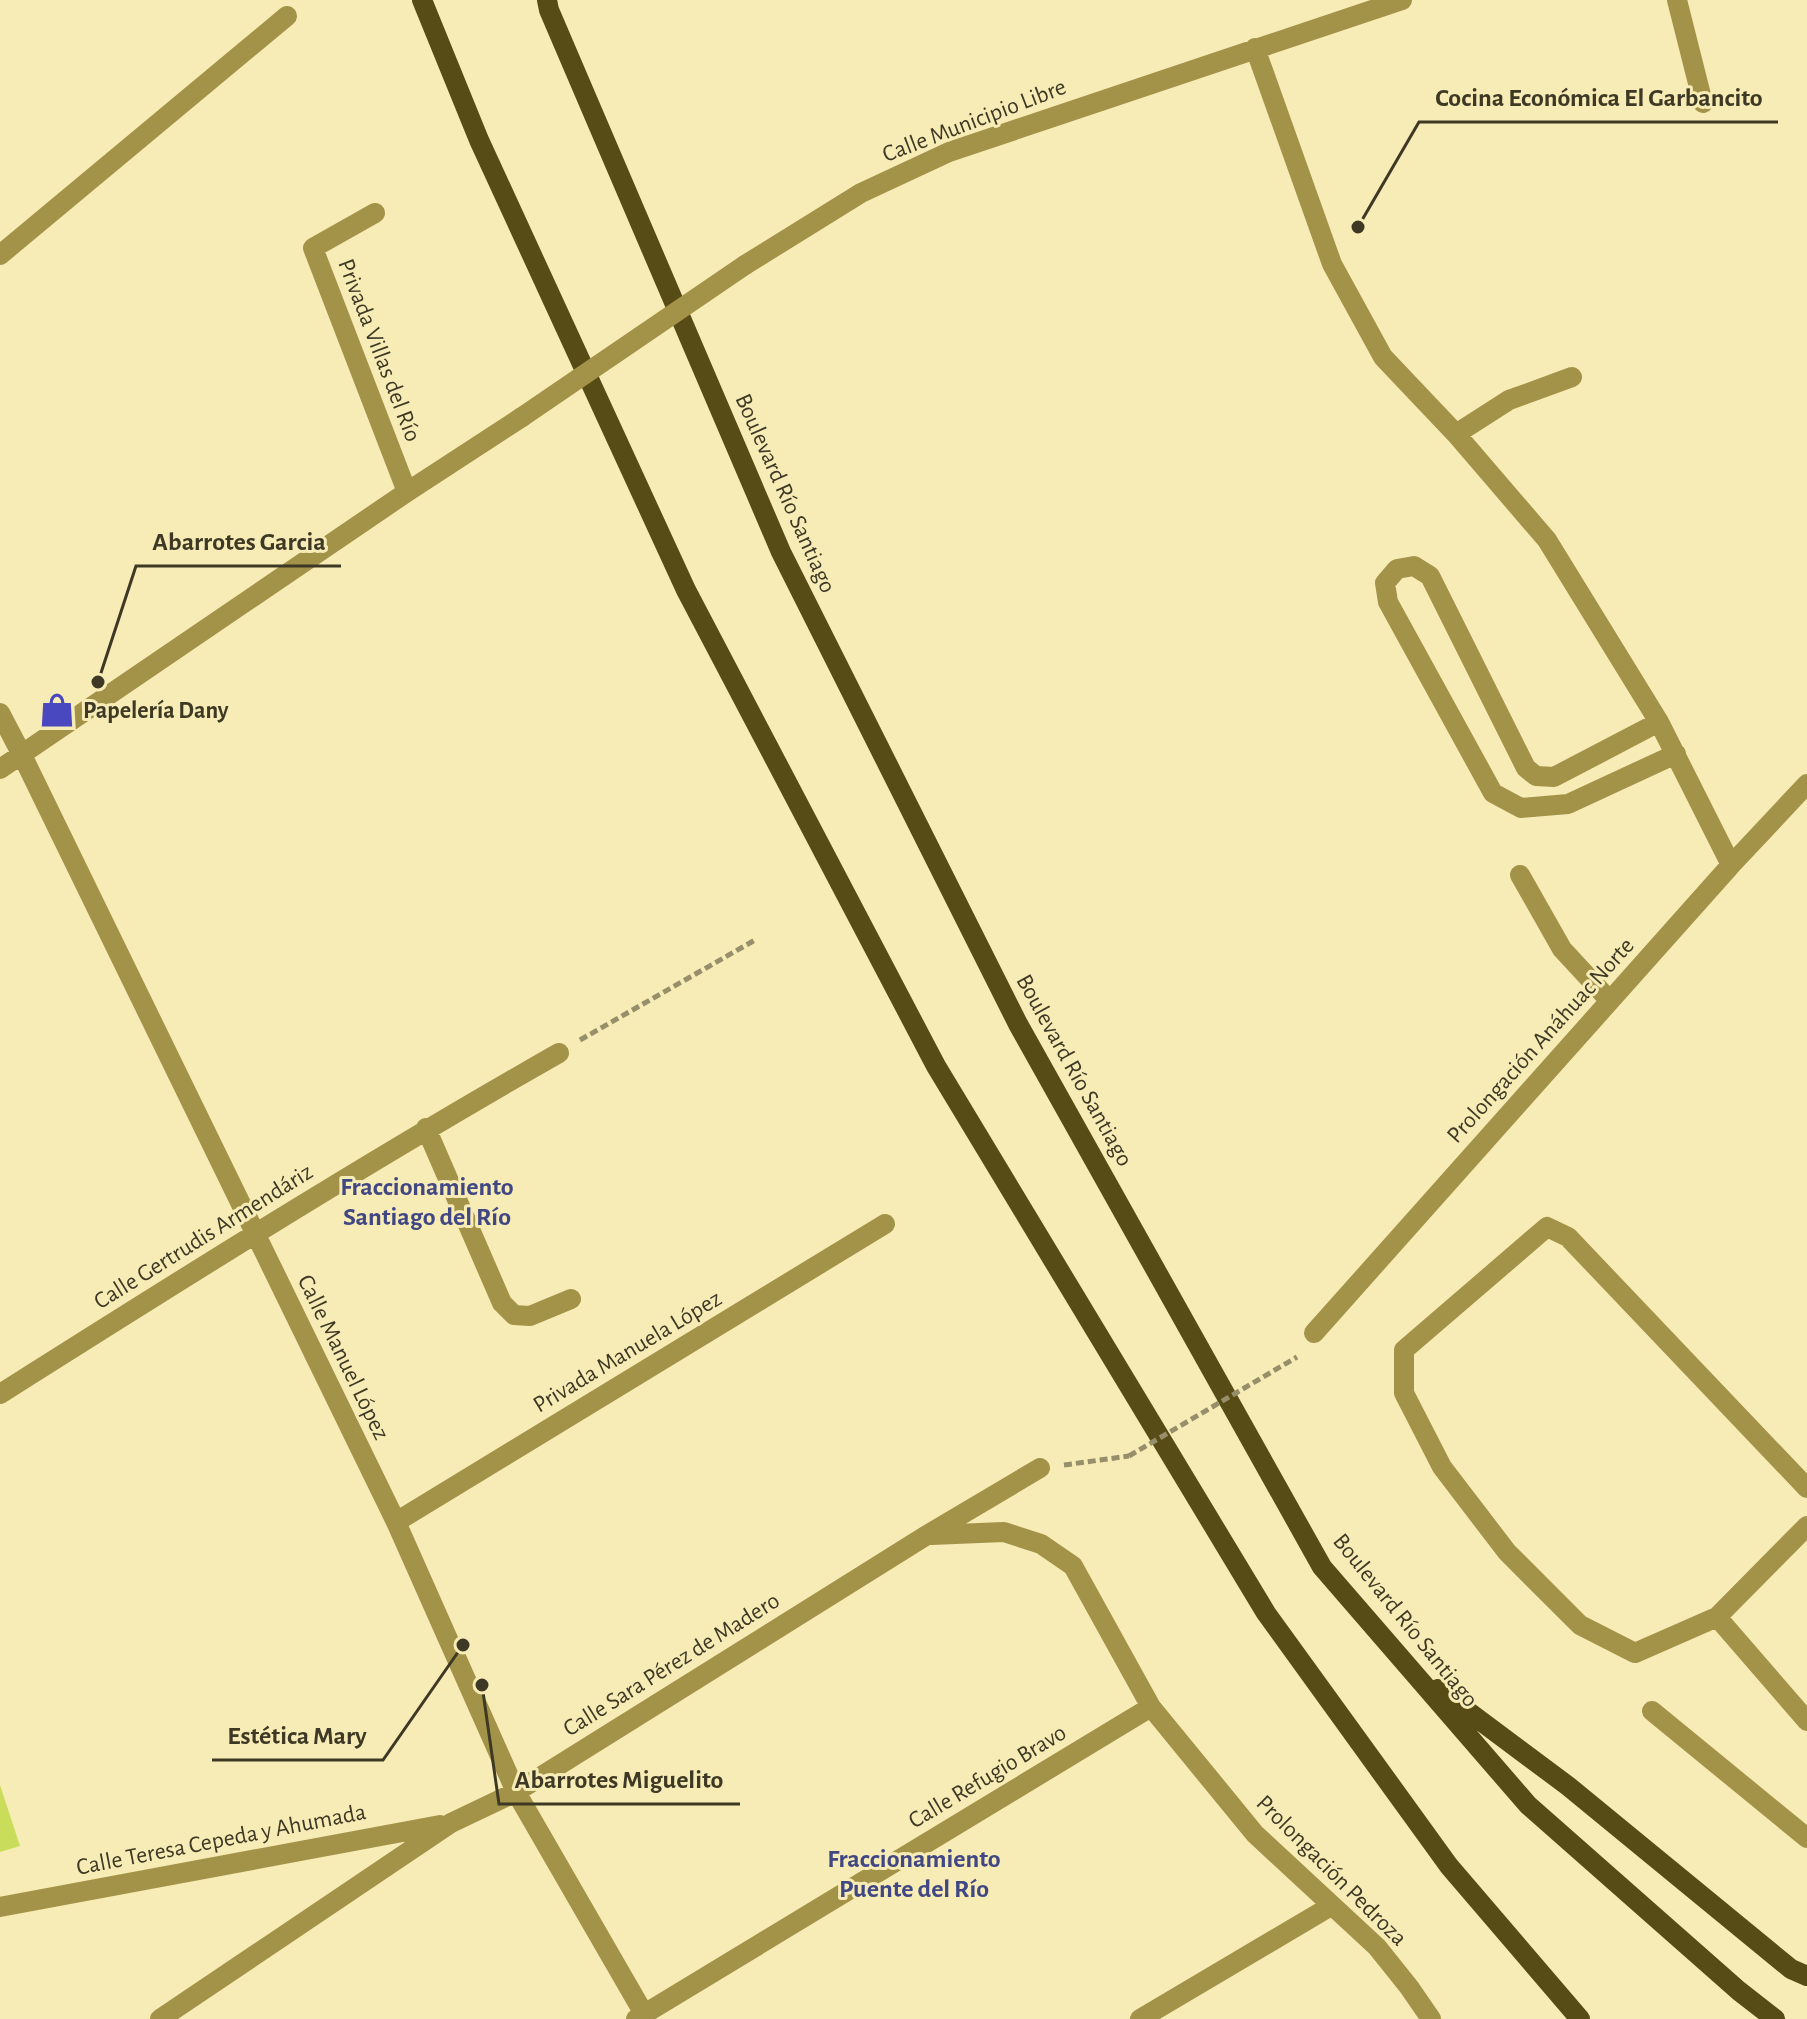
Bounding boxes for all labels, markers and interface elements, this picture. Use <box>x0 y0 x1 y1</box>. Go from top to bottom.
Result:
callout: Cocina Económica El Garbancito <box>1419 72 1778 122</box>
street label: Calle Municipio Libre <box>879 75 1069 167</box>
text: Cocina Económica El Garbancito <box>1435 85 1763 111</box>
street label: Privada Villas del Río <box>333 256 425 445</box>
street label: Boulevard Río Santiago <box>730 390 840 597</box>
callout: Abarrotes Garcia <box>136 516 341 566</box>
text: Abarrotes Garcia <box>152 529 326 555</box>
shop icon: Papelería Dany <box>38 691 76 729</box>
place label: Papelería Dany <box>83 699 229 723</box>
street label: Prolongación Anáhuac Norte <box>1443 934 1639 1148</box>
street label: Boulevard Río Santiago <box>1011 970 1137 1170</box>
street label: Calle Gertrudis Armendáriz <box>90 1160 317 1314</box>
district label: Fraccionamiento Santiago del Río <box>340 1174 514 1230</box>
street label: Calle Manuel López <box>293 1271 393 1444</box>
street label: Privada Manuela López <box>529 1286 726 1417</box>
street label: Boulevard Río Santiago <box>1328 1529 1482 1712</box>
street label: Calle Sara Pérez de Madero <box>559 1588 784 1741</box>
callout: Estética Mary <box>212 1710 383 1760</box>
street label: Calle Refugio Bravo <box>905 1720 1071 1833</box>
text: Estética Mary <box>227 1723 367 1749</box>
callout: Abarrotes Miguelito <box>499 1754 740 1804</box>
text: Abarrotes Miguelito <box>515 1767 724 1793</box>
street label: Prolongación Pedroza <box>1251 1791 1411 1951</box>
street label: Calle Teresa Cepeda y Ahumada <box>74 1800 368 1880</box>
district label: Fraccionamiento Puente del Río <box>827 1846 1001 1902</box>

